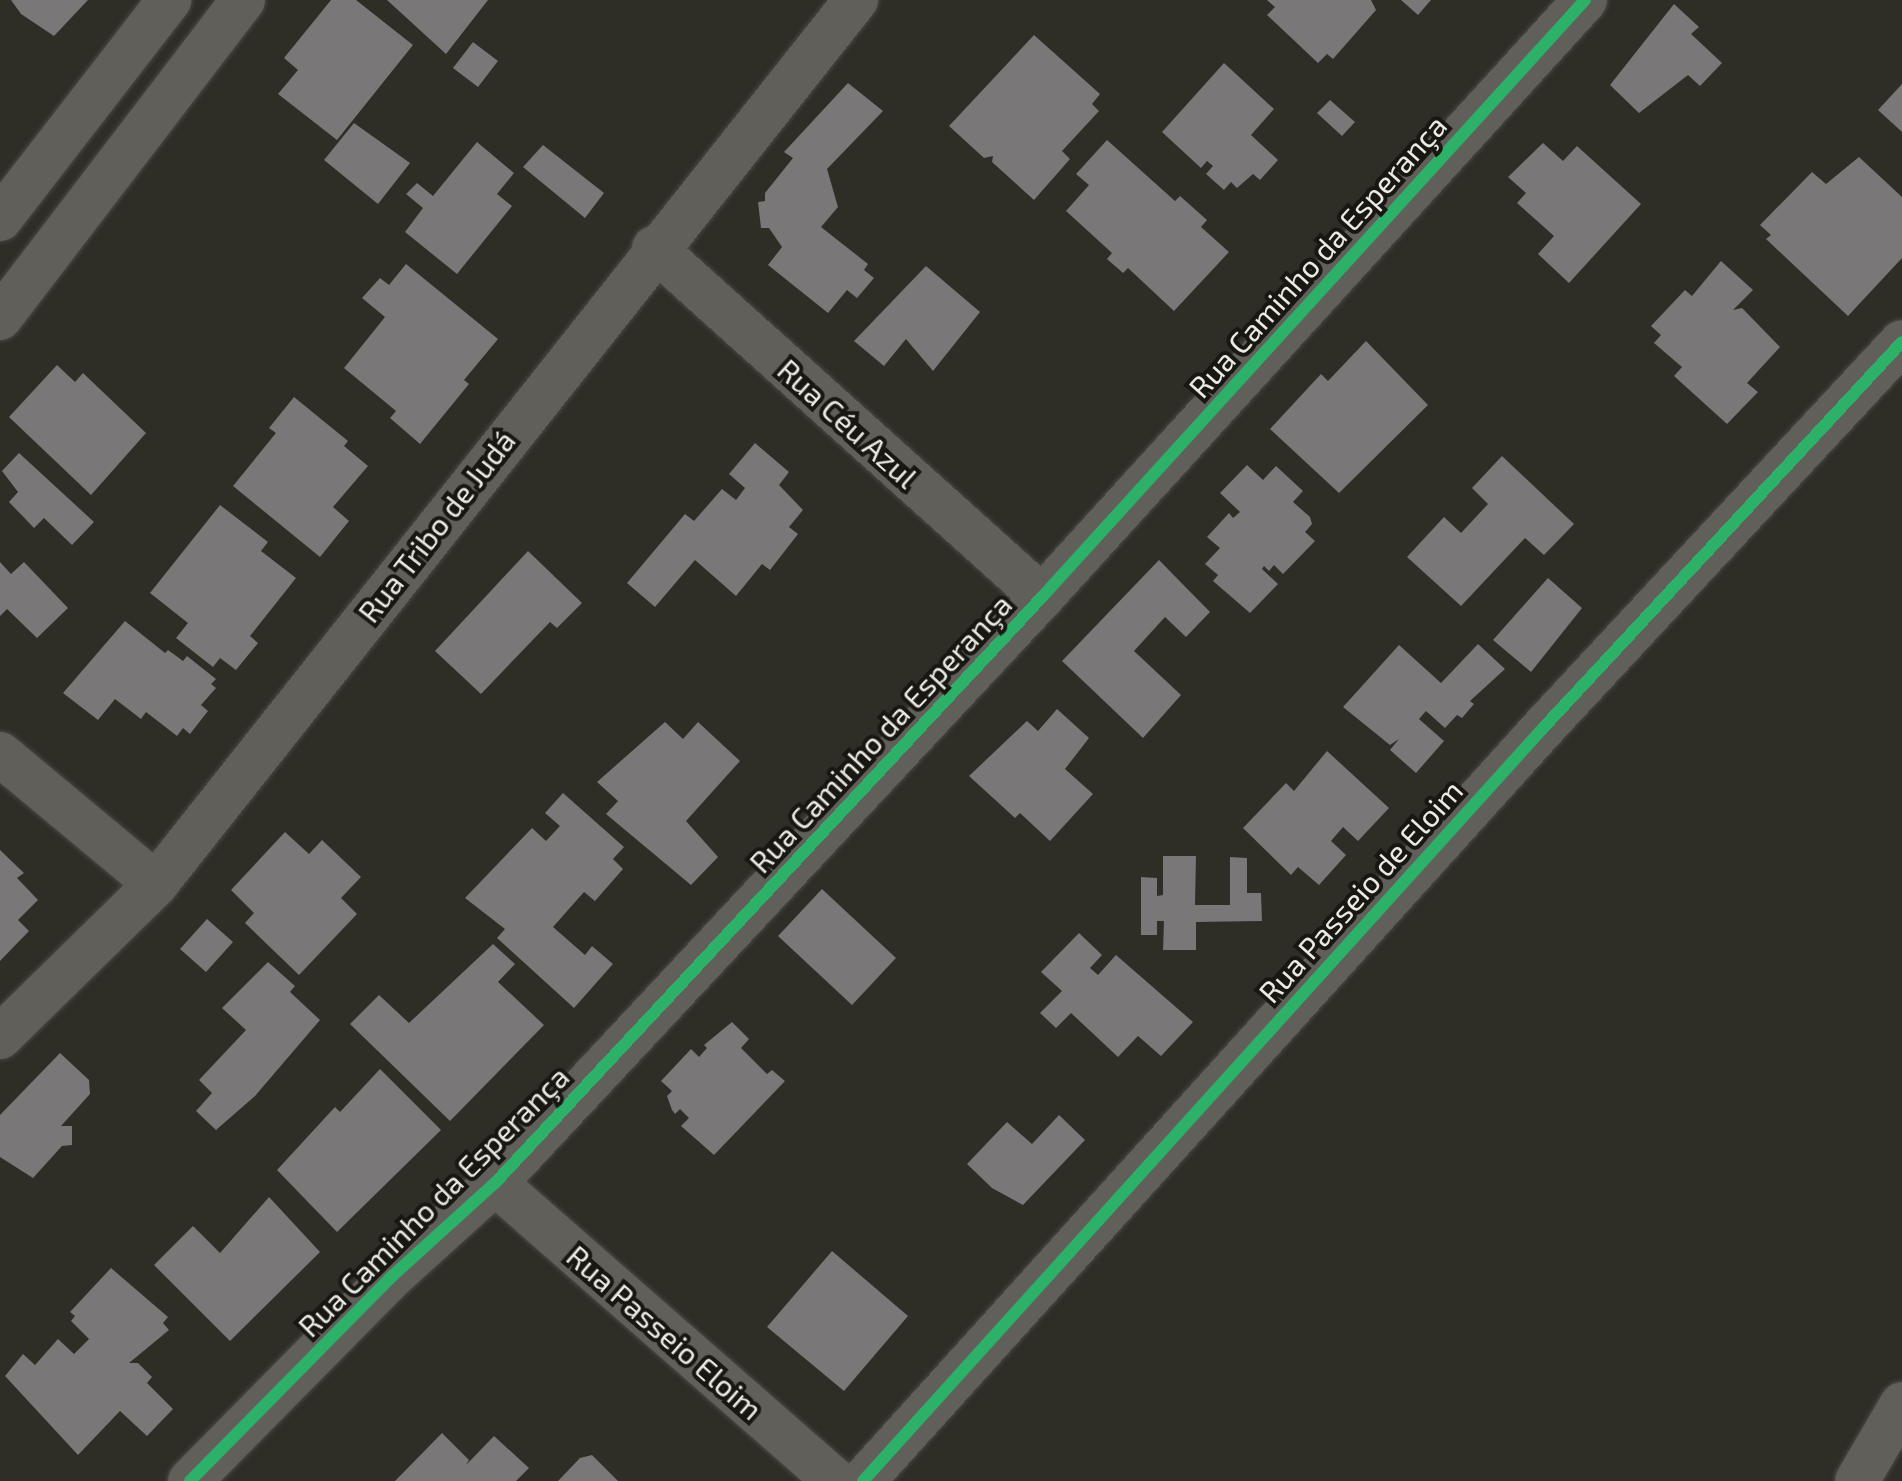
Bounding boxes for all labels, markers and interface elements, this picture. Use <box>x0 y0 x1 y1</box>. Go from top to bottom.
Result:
street label: Rua Caminho da Esperança <box>1181 107 1453 405</box>
street label: Rua Céu Azul <box>771 351 925 495</box>
street label: Rua Tribo de Judá <box>350 422 522 630</box>
street label: Rua Caminho da Esperança <box>741 586 1019 880</box>
street label: Rua Passeio de Eloim <box>1251 772 1469 1010</box>
street label: Rua Caminho da Esperança <box>290 1058 576 1344</box>
street label: Rua Passeio Eloim <box>560 1237 770 1427</box>

